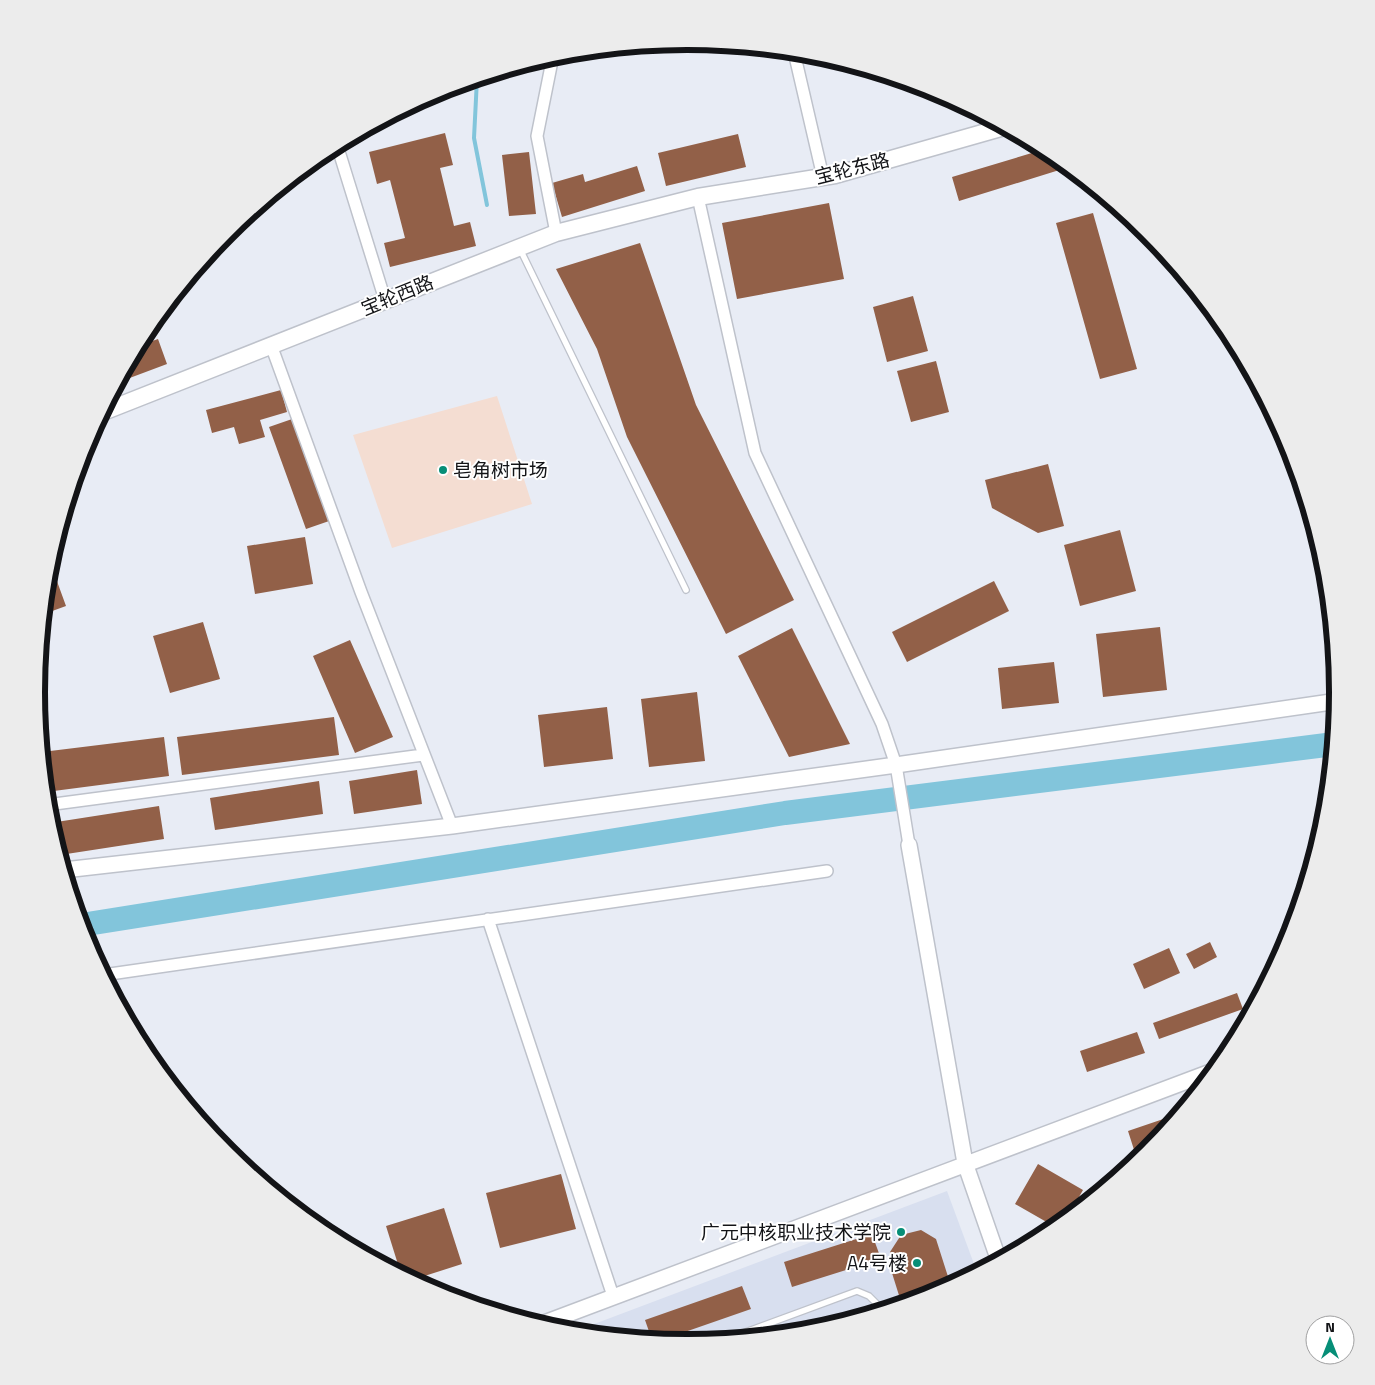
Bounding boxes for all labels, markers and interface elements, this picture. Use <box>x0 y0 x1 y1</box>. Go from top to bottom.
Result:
street label: 宝轮东路 <box>811 144 892 191</box>
street label: 宝轮西路 <box>356 267 437 322</box>
place label: 皂角树市场 <box>453 455 548 484</box>
marker: 皂角树市场 <box>437 464 449 476</box>
place label: 广元中核职业技术学院 <box>701 1217 891 1246</box>
marker: 广元中核职业技术学院 <box>895 1226 907 1238</box>
place label: A4号楼 <box>847 1248 907 1277</box>
marker: A4号楼 <box>911 1257 923 1269</box>
north arrow <box>1305 1315 1355 1365</box>
text: N <box>1325 1316 1335 1337</box>

